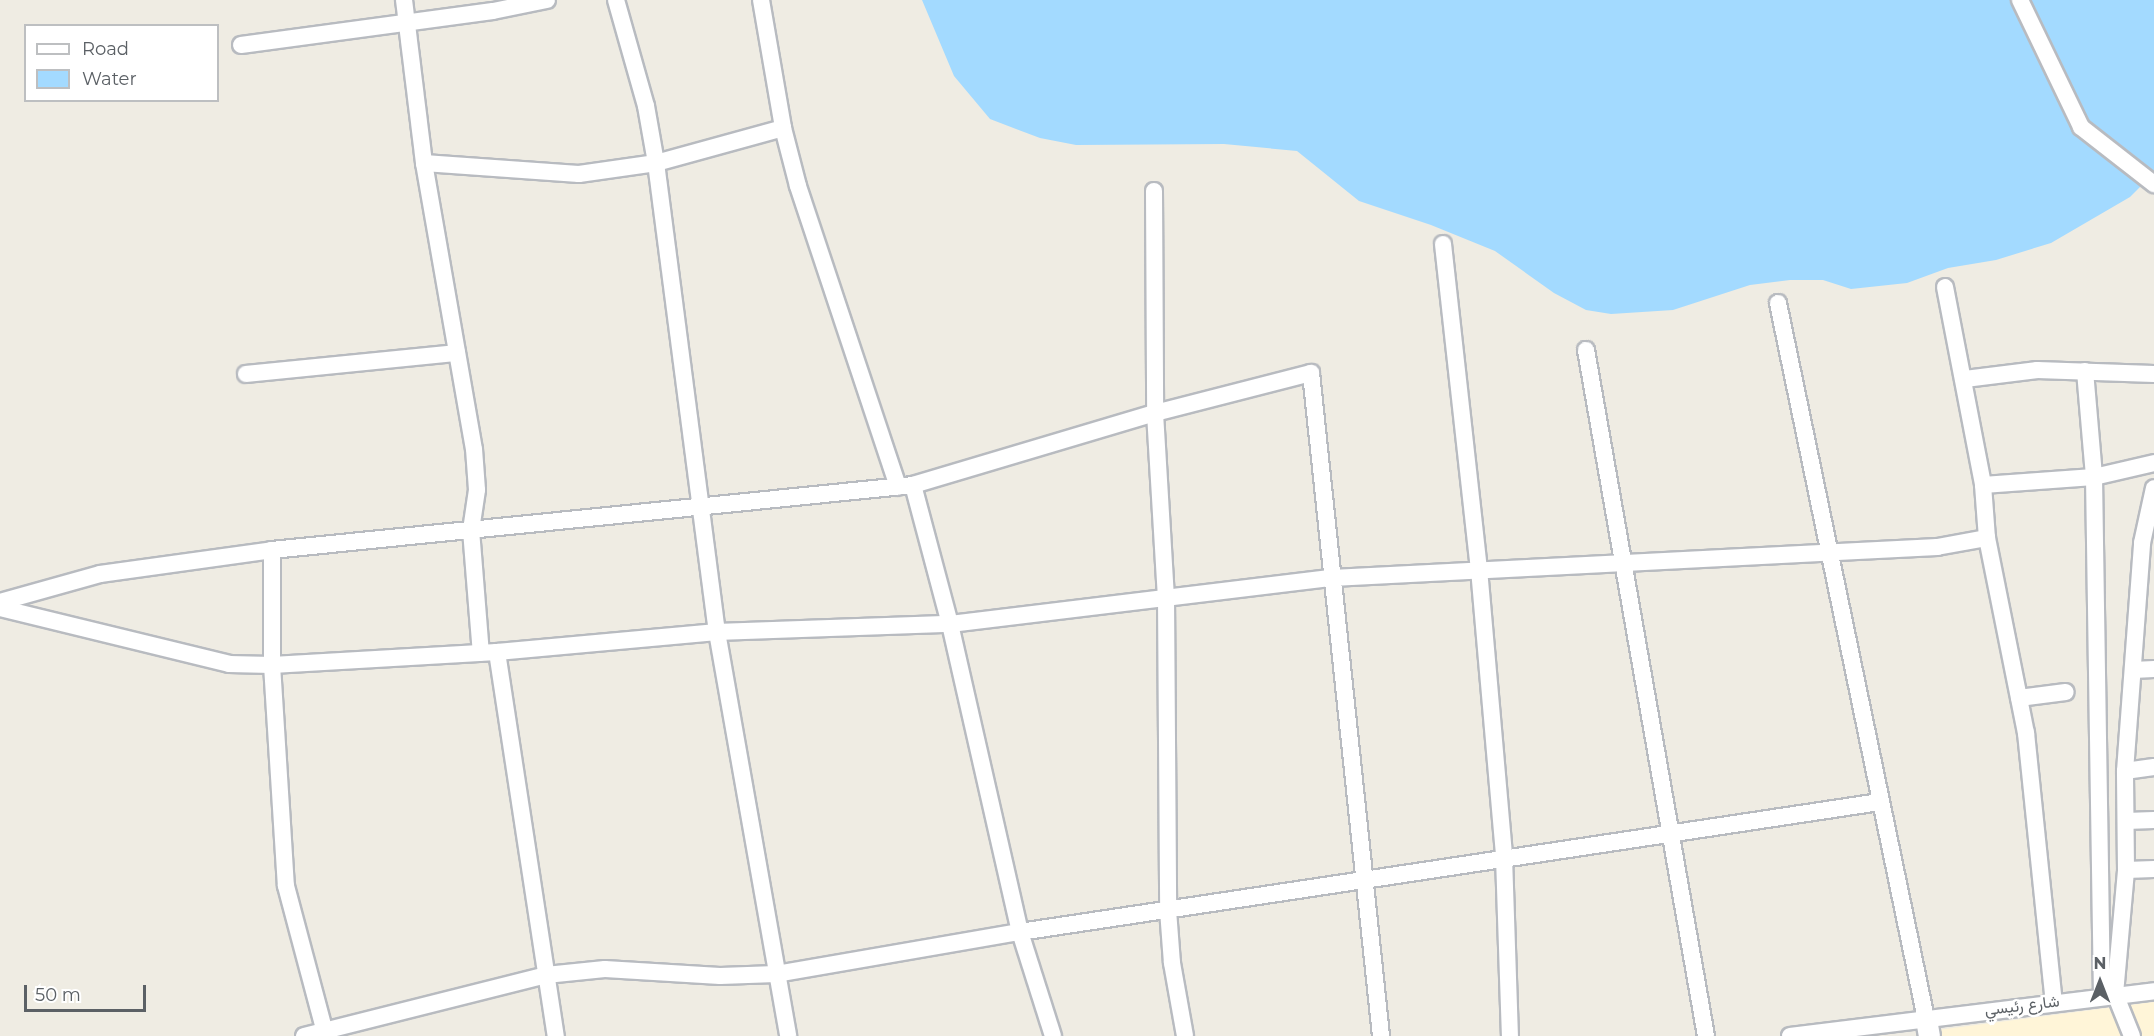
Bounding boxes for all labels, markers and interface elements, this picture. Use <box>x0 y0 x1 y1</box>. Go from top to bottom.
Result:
legend <box>24 24 219 102</box>
text: Road <box>82 38 129 60</box>
text: Water <box>82 68 137 90</box>
north arrow <box>2070 952 2130 1012</box>
text: N <box>2094 954 2106 973</box>
scale bar <box>27 973 148 1011</box>
text: 50 m <box>35 984 81 1006</box>
street label: شارع رئيسي <box>1983 992 2061 1020</box>

